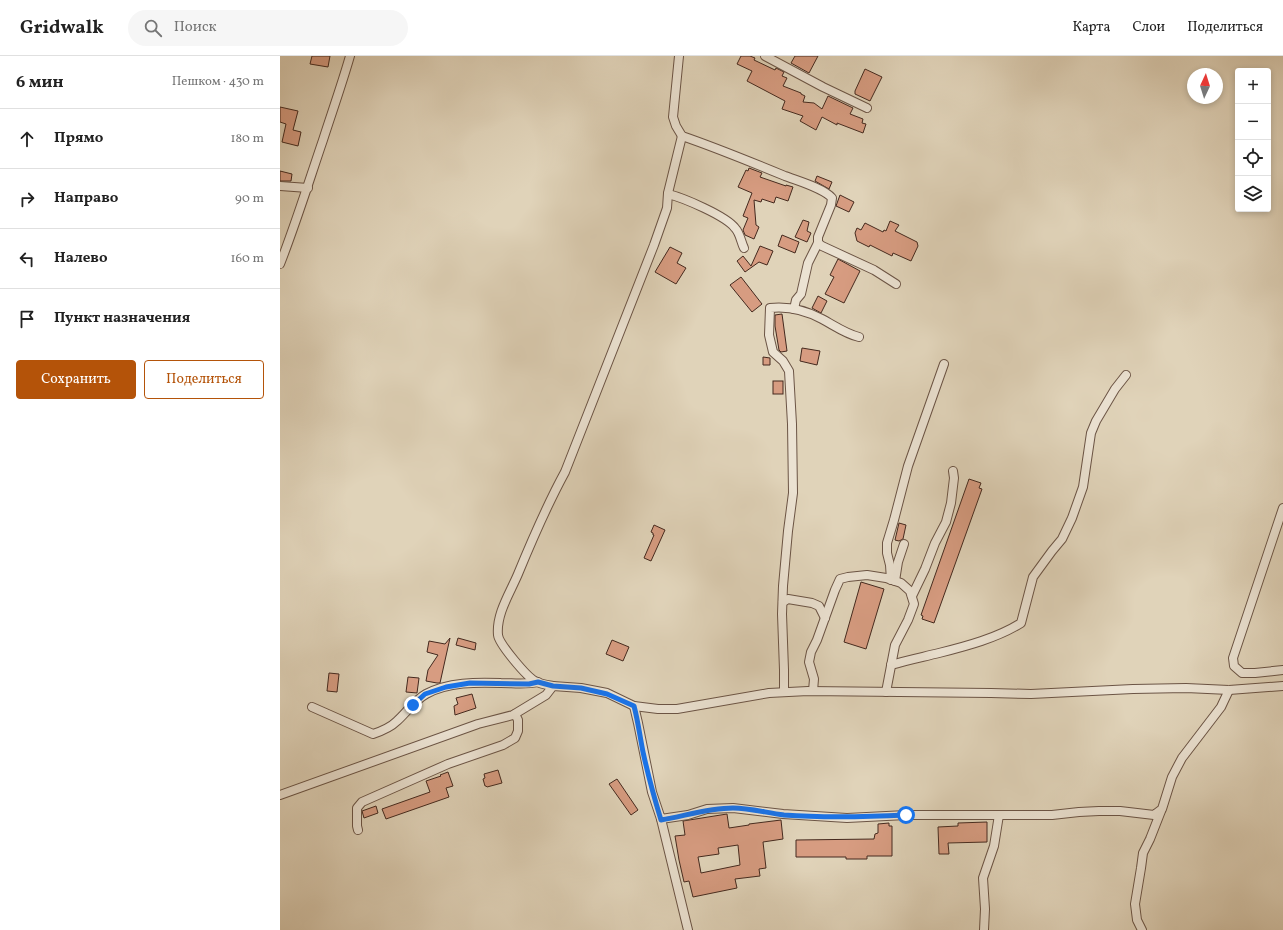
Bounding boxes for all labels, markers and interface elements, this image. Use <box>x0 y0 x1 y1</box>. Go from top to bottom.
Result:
search box <box>128 10 408 46</box>
text: Gridwalk <box>20 15 104 41</box>
icon: search <box>142 17 164 39</box>
text: Поиск <box>174 17 217 38</box>
text: Карта <box>1072 18 1110 37</box>
text: Слои <box>1132 18 1165 37</box>
text: Поделиться <box>1187 18 1263 37</box>
north arrow <box>1187 68 1223 104</box>
map controls <box>1235 68 1271 212</box>
button: + <box>1235 68 1271 104</box>
text: 6 мин <box>16 71 63 94</box>
text: Пешком · 430 m <box>172 73 264 91</box>
button: − <box>1235 104 1271 140</box>
icon: ahead <box>16 128 38 150</box>
text: Прямо <box>54 128 103 149</box>
text: 180 m <box>230 130 264 148</box>
button: locate <box>1235 140 1271 176</box>
button: layers <box>1235 176 1271 212</box>
icon: right <box>16 188 38 210</box>
text: Направо <box>54 188 118 209</box>
text: 90 m <box>235 190 264 208</box>
icon: left <box>16 248 38 270</box>
text: Налево <box>54 248 108 269</box>
text: 160 m <box>230 250 264 268</box>
icon: arrive <box>16 308 38 330</box>
text: Пункт назначения <box>54 308 190 329</box>
button: Сохранить <box>16 360 136 399</box>
button: Поделиться <box>144 360 264 399</box>
route end <box>404 696 422 714</box>
route start <box>897 806 915 824</box>

